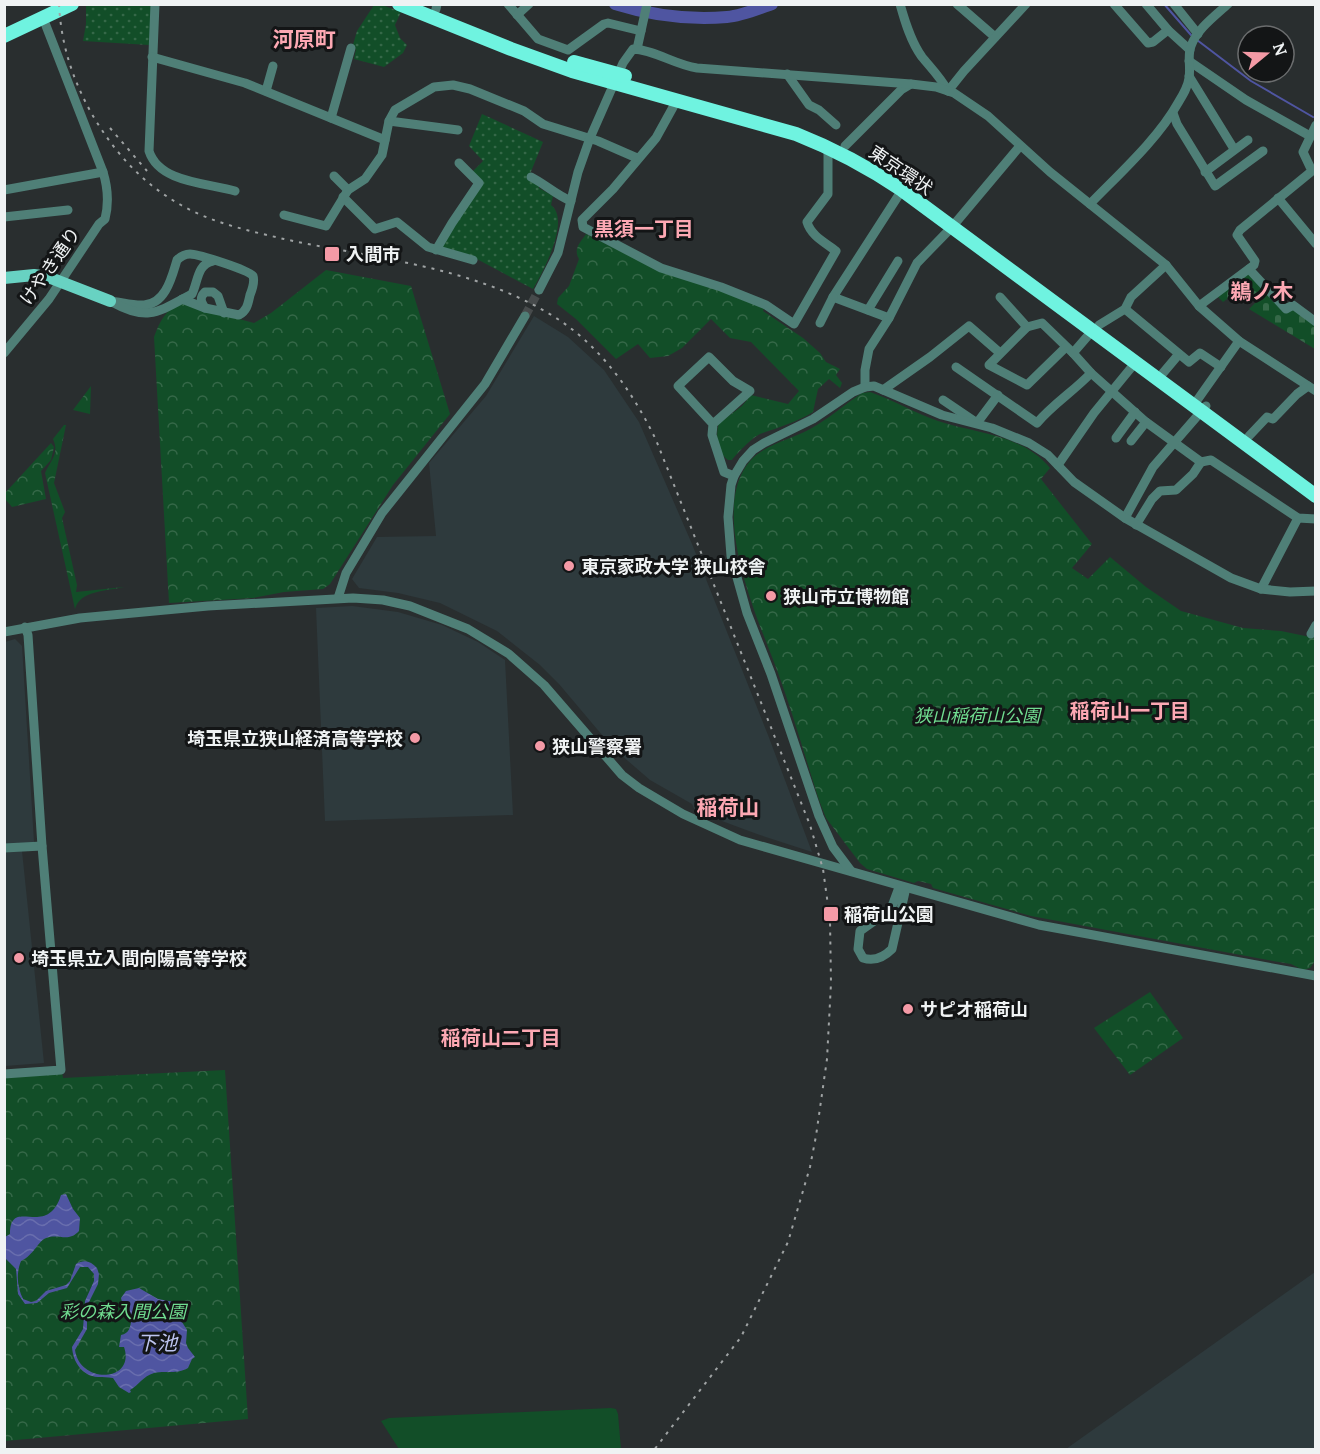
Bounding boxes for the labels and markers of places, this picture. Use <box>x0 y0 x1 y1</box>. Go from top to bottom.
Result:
place label: 入間市 <box>346 243 400 266</box>
marker: 入間市 <box>323 245 341 263</box>
place label: 東京家政大学 狭山校舎 <box>581 555 766 578</box>
marker: 東京家政大学 狭山校舎 <box>562 559 576 573</box>
place label: 狭山市立博物館 <box>783 585 909 608</box>
marker: 狭山市立博物館 <box>764 589 778 603</box>
place label: 埼玉県立狭山経済高等学校 <box>187 727 403 750</box>
marker: 埼玉県立狭山経済高等学校 <box>408 731 422 745</box>
place label: 狭山警察署 <box>552 735 642 758</box>
marker: 狭山警察署 <box>533 739 547 753</box>
place label: 稲荷山公園 <box>844 903 934 926</box>
marker: 稲荷山公園 <box>822 905 840 923</box>
place label: 埼玉県立入間向陽高等学校 <box>31 947 247 970</box>
marker: 埼玉県立入間向陽高等学校 <box>12 951 26 965</box>
place label: サピオ稲荷山 <box>920 998 1028 1021</box>
marker: サピオ稲荷山 <box>901 1002 915 1016</box>

